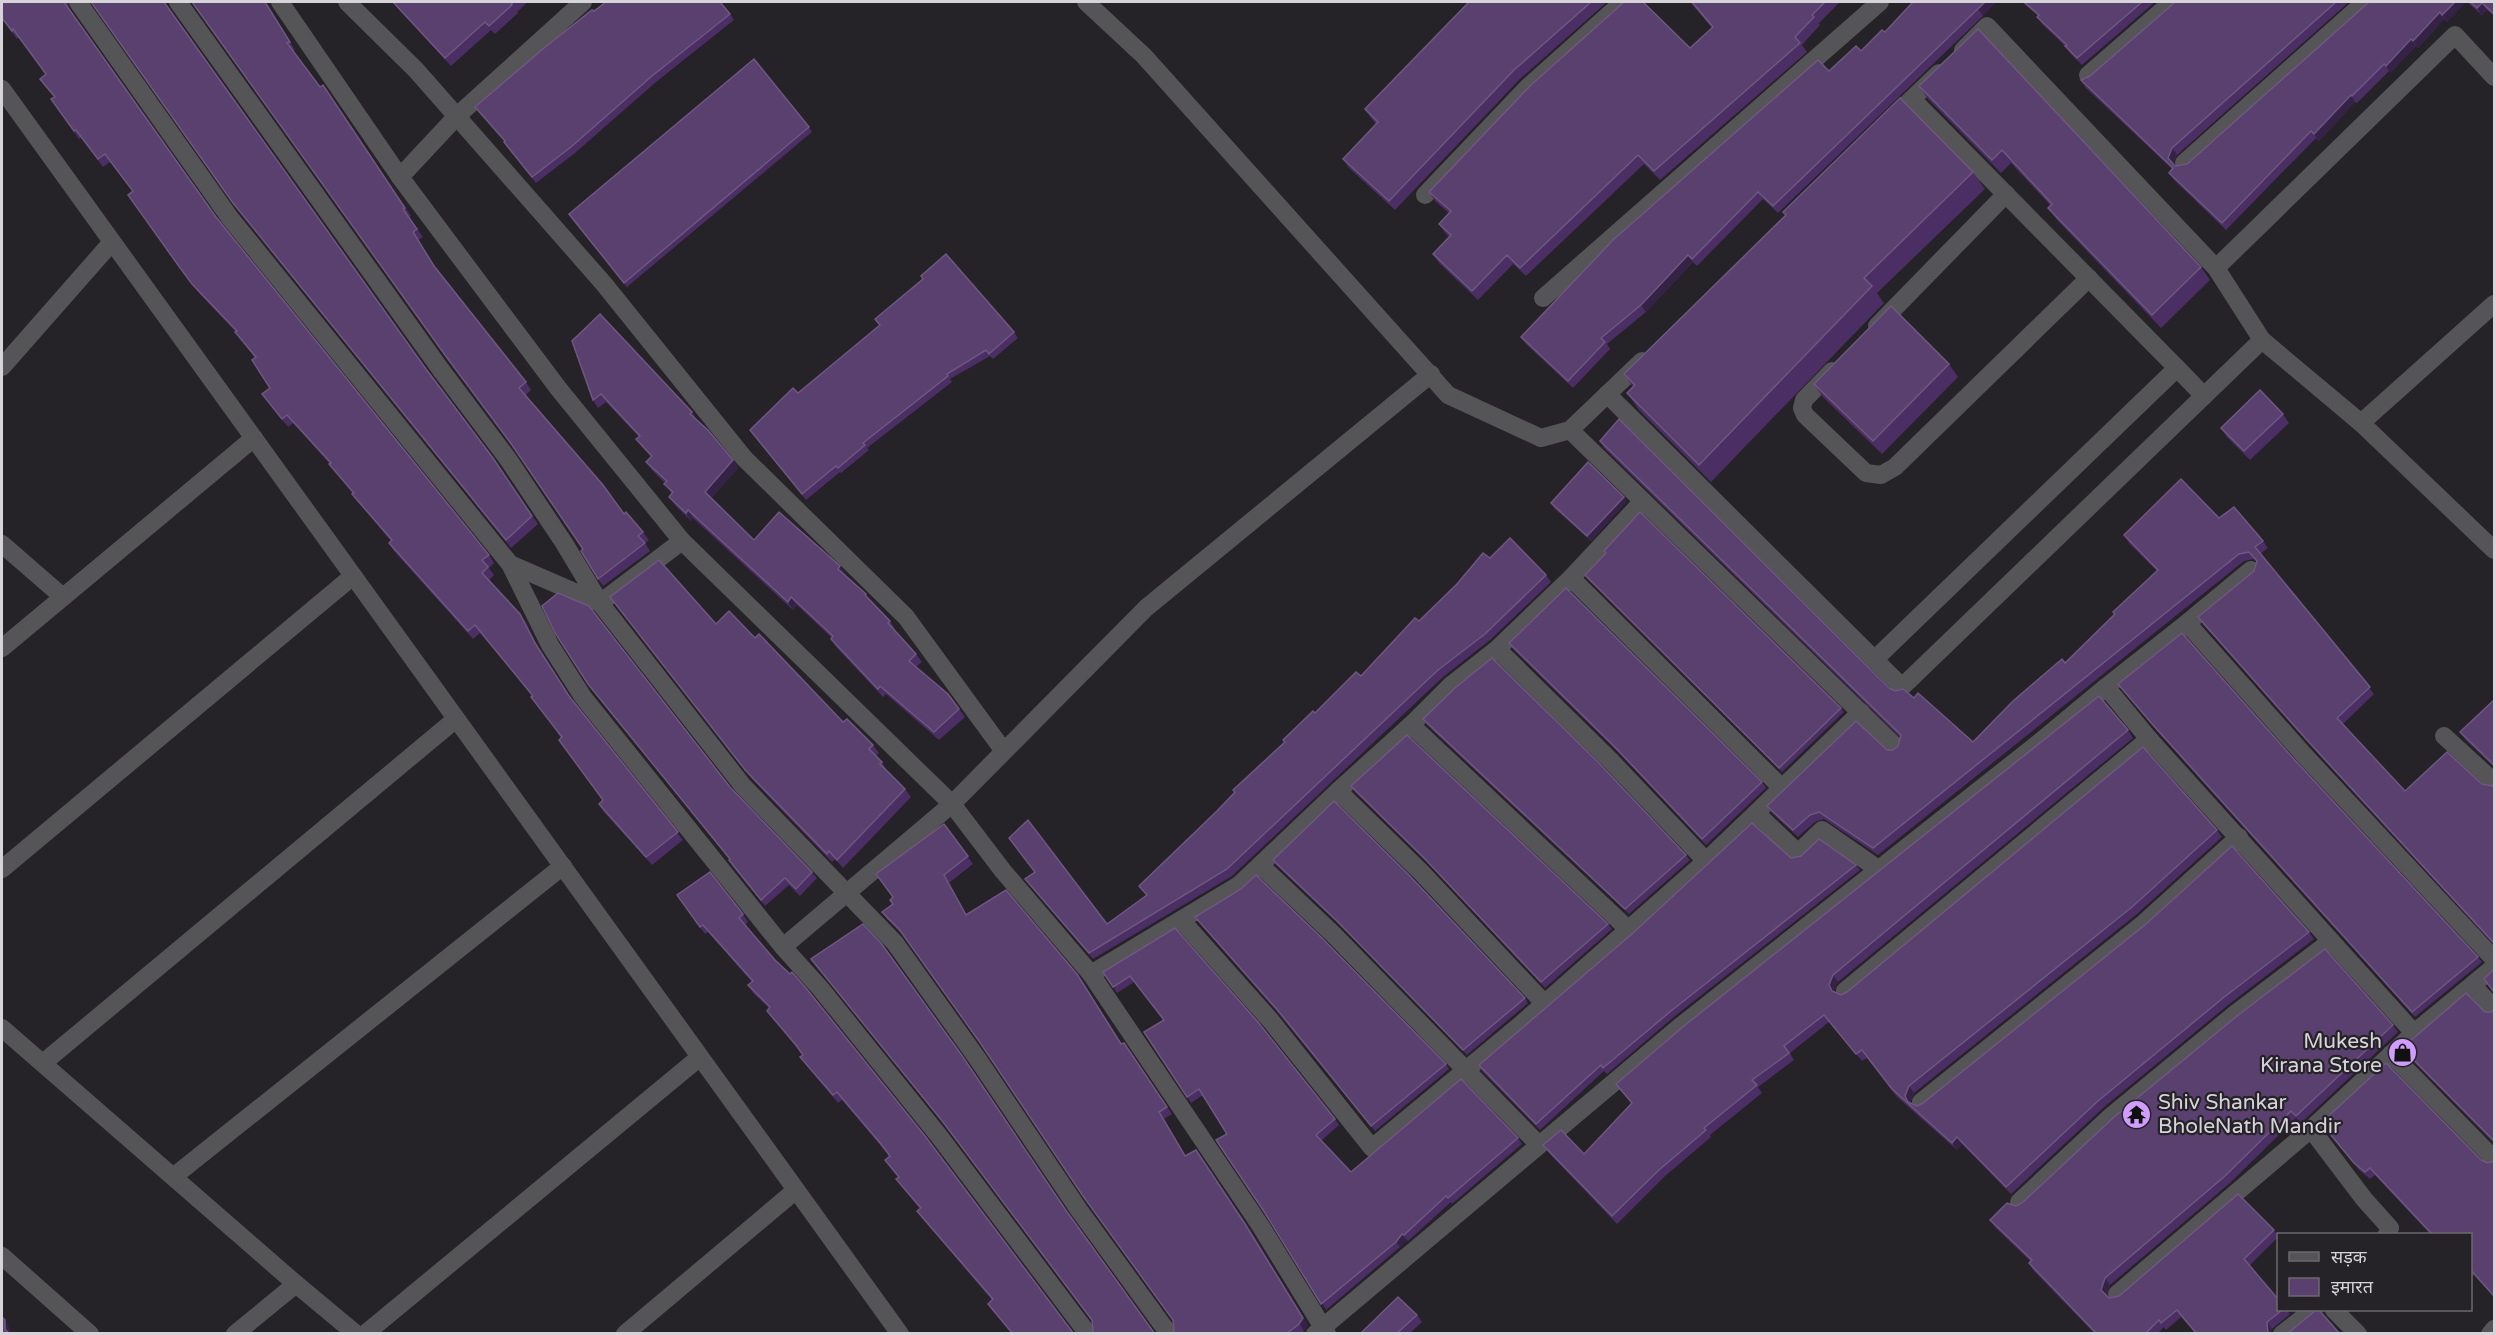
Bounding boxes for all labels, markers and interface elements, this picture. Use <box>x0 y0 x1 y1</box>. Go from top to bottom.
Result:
place label: Mukesh Kirana Store <box>2260 1029 2382 1078</box>
shop icon: Mukesh Kirana Store <box>2387 1037 2419 1069</box>
place label: Shiv Shankar BholeNath Mandir <box>2158 1090 2341 1139</box>
temple icon: Shiv Shankar BholeNath Mandir <box>2121 1098 2153 1130</box>
legend <box>2277 1233 2472 1311</box>
text: सड़क <box>2331 1246 2368 1268</box>
text: इमारत <box>2331 1276 2374 1298</box>

